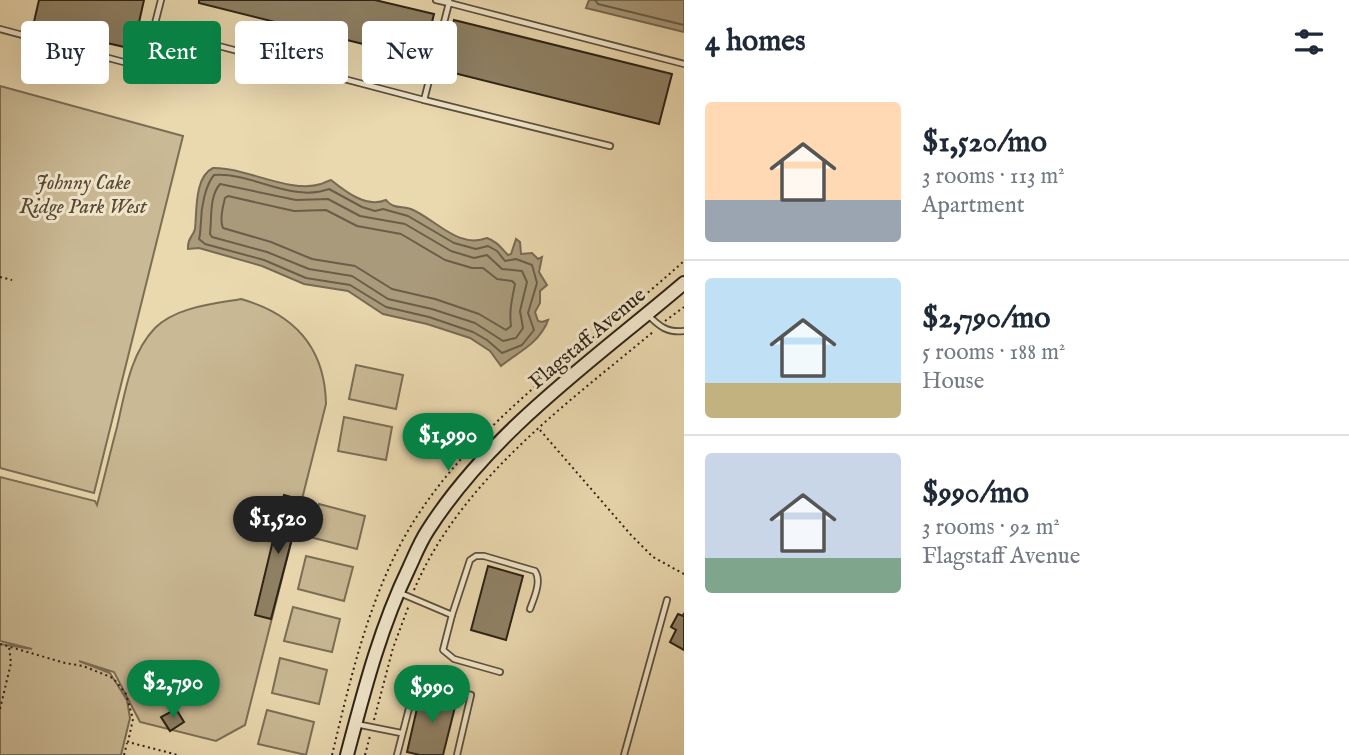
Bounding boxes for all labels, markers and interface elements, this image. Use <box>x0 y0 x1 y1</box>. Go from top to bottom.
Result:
chip: Buy <box>21 21 109 84</box>
chip: Rent <box>123 21 221 84</box>
chip: Filters <box>235 21 348 84</box>
chip: New <box>362 21 457 84</box>
text: 4 homes <box>705 23 806 61</box>
icon: filters <box>1290 23 1328 61</box>
text: $1,520/mo <box>922 124 1047 162</box>
icon: home <box>761 130 845 214</box>
text: 3 rooms · 113 m² <box>922 162 1065 191</box>
park label: Johnny Cake Ridge Park West <box>19 170 148 221</box>
text: Apartment <box>922 191 1025 220</box>
street label: Flagstaff Avenue <box>524 282 652 396</box>
text: $2,790/mo <box>922 300 1050 338</box>
icon: home <box>761 306 845 390</box>
text: 5 rooms · 188 m² <box>922 338 1065 367</box>
text: House <box>922 367 984 396</box>
pin: $1,990 <box>391 414 505 473</box>
text: $1,990 <box>419 421 477 450</box>
text: $990/mo <box>922 475 1029 513</box>
icon: home <box>761 481 845 565</box>
pin: $1,520 <box>221 496 335 556</box>
text: $1,520 <box>249 504 307 533</box>
text: 3 rooms · 92 m² <box>922 513 1060 542</box>
text: Flagstaff Avenue <box>922 542 1080 571</box>
pin: $2,790 <box>116 660 230 720</box>
pin: $990 <box>391 666 473 725</box>
text: $2,790 <box>143 668 203 697</box>
text: $990 <box>410 673 454 702</box>

